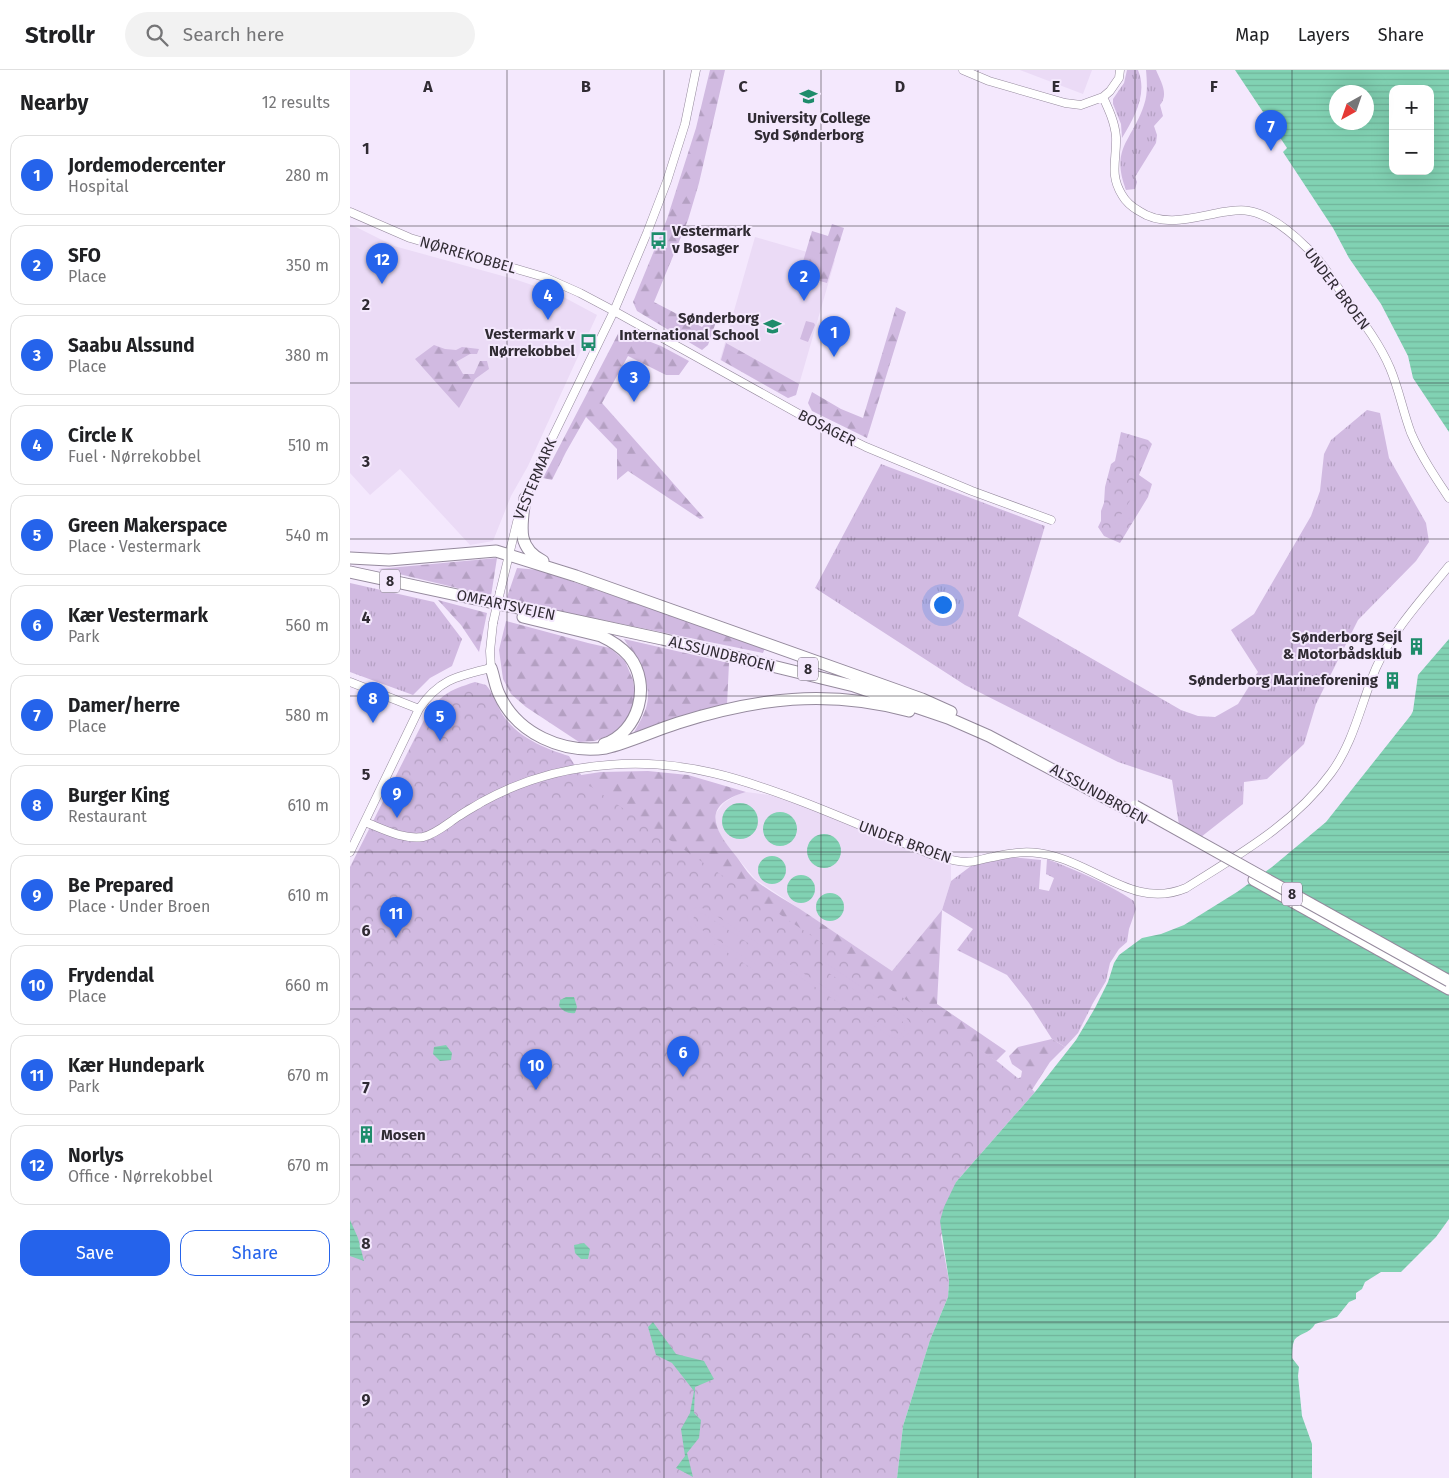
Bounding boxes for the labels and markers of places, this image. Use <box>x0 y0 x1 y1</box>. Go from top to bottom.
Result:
school or university icon: University College Syd Sønderborg <box>799 87 819 107</box>
place label: University College Syd Sønderborg <box>747 109 871 144</box>
pin: 7 <box>1255 110 1287 151</box>
place label: Vestermark v Bosager <box>671 222 751 257</box>
bus stop icon: Vestermark v Bosager <box>648 230 668 250</box>
pin: 12 <box>366 243 398 284</box>
pin: 2 <box>788 260 820 301</box>
pin: 4 <box>532 279 564 320</box>
place label: Sønderborg International School <box>619 309 760 344</box>
pin: 1 <box>818 316 850 357</box>
school or university icon: Sønderborg International School <box>763 317 783 337</box>
place label: Vestermark v Nørrekobbel <box>484 325 576 360</box>
bus stop icon: Vestermark v Nørrekobbel <box>579 333 599 353</box>
pin: 3 <box>618 361 650 402</box>
place label: Sønderborg Sejl & Motorbådsklub <box>1283 628 1403 663</box>
building icon: Sønderborg Sejl & Motorbådsklub <box>1406 636 1426 656</box>
building icon: Sønderborg Marineforening <box>1382 670 1402 690</box>
place label: Sønderborg Marineforening <box>1189 671 1379 689</box>
pin: 8 <box>357 682 389 723</box>
pin: 5 <box>424 700 456 741</box>
pin: 9 <box>381 777 413 818</box>
pin: 11 <box>380 897 412 938</box>
pin: 6 <box>667 1036 699 1077</box>
pin: 10 <box>520 1049 552 1090</box>
building icon: Mosen <box>357 1125 377 1145</box>
place label: Mosen <box>381 1126 426 1144</box>

